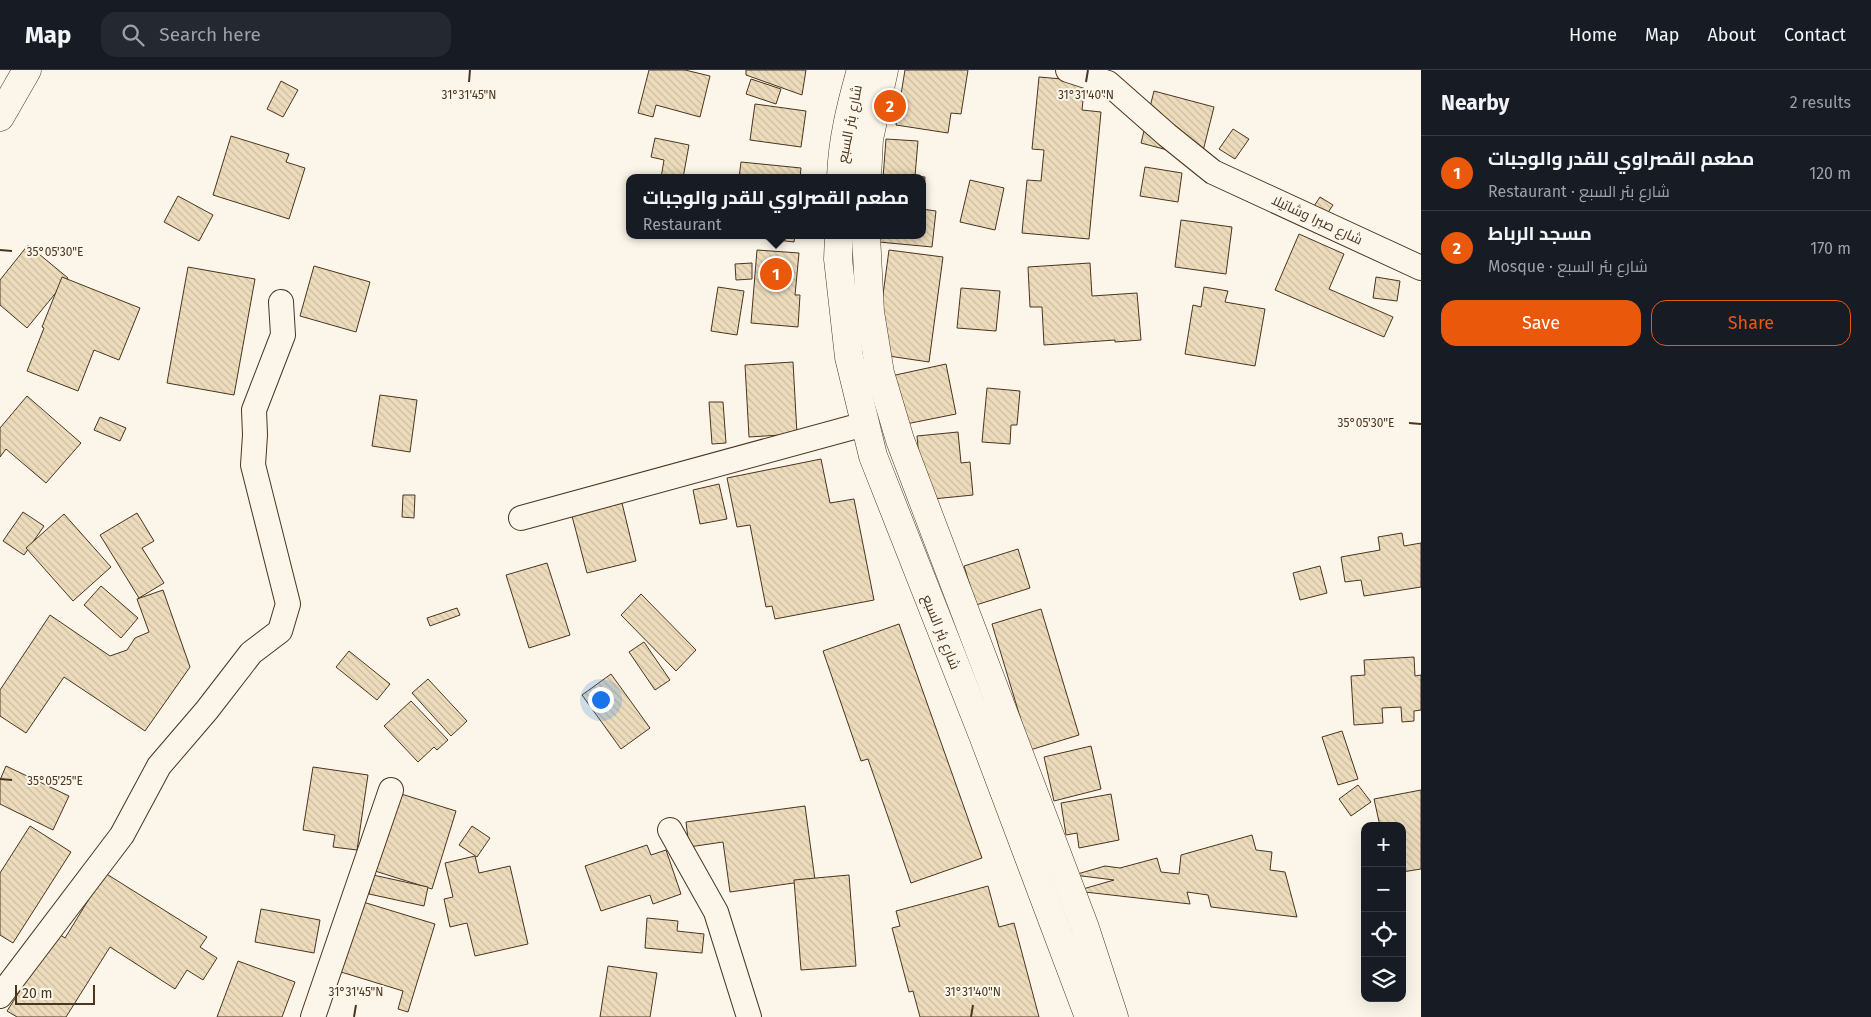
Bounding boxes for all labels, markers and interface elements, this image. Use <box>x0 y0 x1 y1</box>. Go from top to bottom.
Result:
search box <box>101 12 451 57</box>
text: Map <box>25 21 71 49</box>
icon: search <box>119 21 147 49</box>
text: Search here <box>159 23 261 46</box>
text: Home <box>1569 24 1617 46</box>
text: Map <box>1645 24 1679 46</box>
text: About <box>1707 24 1756 46</box>
text: Contact <box>1784 24 1846 46</box>
street label: شارع بئر السبع <box>834 84 866 164</box>
pin: 2 <box>874 87 906 125</box>
text: 31°31'45"N <box>441 88 497 102</box>
text: 31°31'40"N <box>1058 88 1114 102</box>
text: Nearby <box>1441 90 1509 116</box>
text: 2 results <box>1790 93 1851 112</box>
text: مطعم القصراوي للقدر والوجبات <box>1488 147 1754 170</box>
text: 1 <box>1453 164 1461 183</box>
text: 120 m <box>1809 164 1851 183</box>
popup <box>626 174 926 239</box>
text: Restaurant · شارع بئر السبع <box>1488 182 1670 201</box>
text: مطعم القصراوي للقدر والوجبات <box>643 186 909 209</box>
street label: شارع صبرا وشاتيلا <box>1269 191 1365 249</box>
text: Restaurant <box>643 215 722 234</box>
text: مسجد الرباط <box>1488 222 1592 245</box>
text: 2 <box>1453 239 1461 258</box>
text: 170 m <box>1810 239 1851 258</box>
text: 35°05'30"E <box>27 245 83 259</box>
pin: 1 <box>760 255 792 293</box>
text: Mosque · شارع بئر السبع <box>1488 257 1648 276</box>
button: Save <box>1441 300 1641 346</box>
button: Share <box>1651 300 1851 346</box>
text: 35°05'30"E <box>1338 416 1394 430</box>
street label: شارع بئر السبع <box>918 592 964 672</box>
your location <box>588 687 614 713</box>
text: 35°05'25"E <box>27 774 83 788</box>
map controls <box>1361 822 1406 1002</box>
button: + <box>1361 822 1406 867</box>
button: − <box>1361 867 1406 912</box>
button: locate <box>1361 912 1406 957</box>
button: layers <box>1361 957 1406 1002</box>
scale bar <box>15 982 95 1005</box>
text: 20 m <box>22 985 52 1002</box>
text: 31°31'45"N <box>328 985 384 999</box>
text: 31°31'40"N <box>945 985 1001 999</box>

